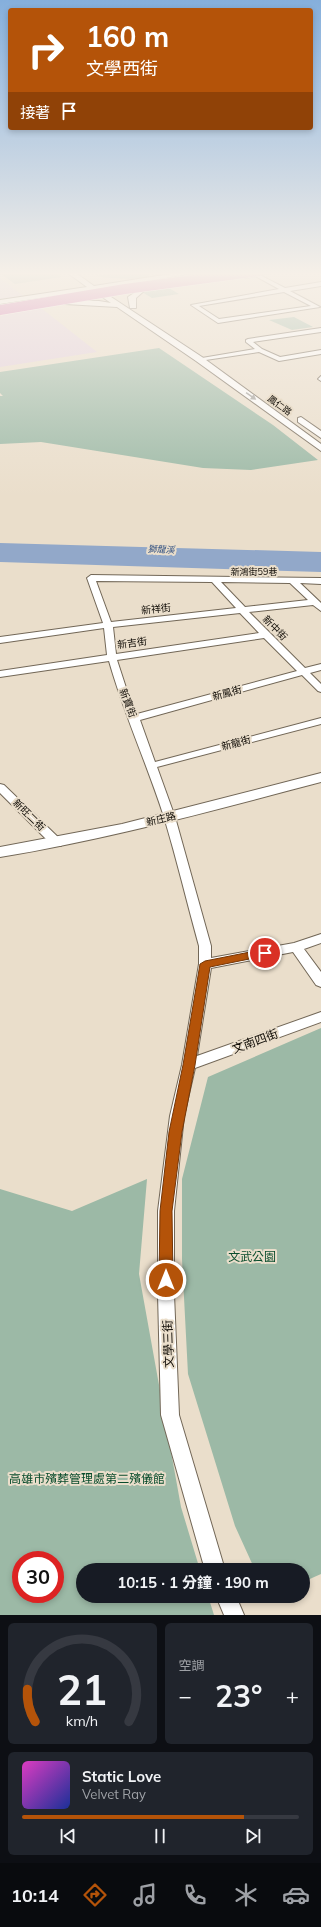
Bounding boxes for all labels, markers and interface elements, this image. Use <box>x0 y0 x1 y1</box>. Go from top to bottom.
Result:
text: 160 m <box>86 19 169 54</box>
icon: right <box>20 24 72 76</box>
text: 文學西街 <box>86 57 158 80</box>
icon: arrive <box>58 100 80 122</box>
text: 接著 <box>20 103 50 122</box>
one-way arrow <box>245 392 256 400</box>
street label: 鳳仁路 <box>266 393 294 417</box>
water label: 獅龍溪 <box>147 543 177 555</box>
street label: 新鴻街59巷 <box>231 566 277 577</box>
street label: 新祥街 <box>140 601 172 617</box>
street label: 新中街 <box>260 613 290 643</box>
street label: 新吉街 <box>116 634 148 652</box>
street label: 新鳳街 <box>211 683 243 703</box>
street label: 新寶街 <box>117 687 139 719</box>
street label: 新龍街 <box>220 733 252 753</box>
street label: 新旺二街 <box>10 796 48 834</box>
street label: 新庄路 <box>145 809 177 829</box>
pin <box>248 936 282 970</box>
icon: arrive <box>254 942 276 964</box>
street label: 文南四街 <box>230 1026 280 1056</box>
park label: 文武公園 <box>228 1249 276 1264</box>
position arrow <box>145 1259 187 1301</box>
street label: 文學三街 <box>160 1320 176 1368</box>
park label: 高雄市殯葬管理處第二殯儀館 <box>9 1471 165 1486</box>
speed limit sign: 30 <box>12 1551 64 1603</box>
text: 10:15 · 1 分鐘 · 190 m <box>117 1573 269 1592</box>
text: 空調 <box>179 1657 205 1673</box>
text: 21 <box>57 1662 107 1714</box>
text: 23° <box>215 1677 262 1715</box>
text: − <box>179 1682 192 1710</box>
text: + <box>286 1682 299 1710</box>
text: km/h <box>66 1711 98 1729</box>
text: Static Love <box>82 1767 161 1786</box>
text: Velvet Ray <box>82 1786 146 1802</box>
icon: previous <box>57 1825 79 1847</box>
icon: pause <box>149 1825 171 1847</box>
icon: next <box>242 1825 264 1847</box>
icon: directions <box>81 1881 109 1909</box>
icon: music <box>131 1881 159 1909</box>
icon: phone <box>181 1881 209 1909</box>
icon: climate <box>232 1881 260 1909</box>
icon: car <box>282 1881 310 1909</box>
text: 10:14 <box>11 1884 59 1907</box>

